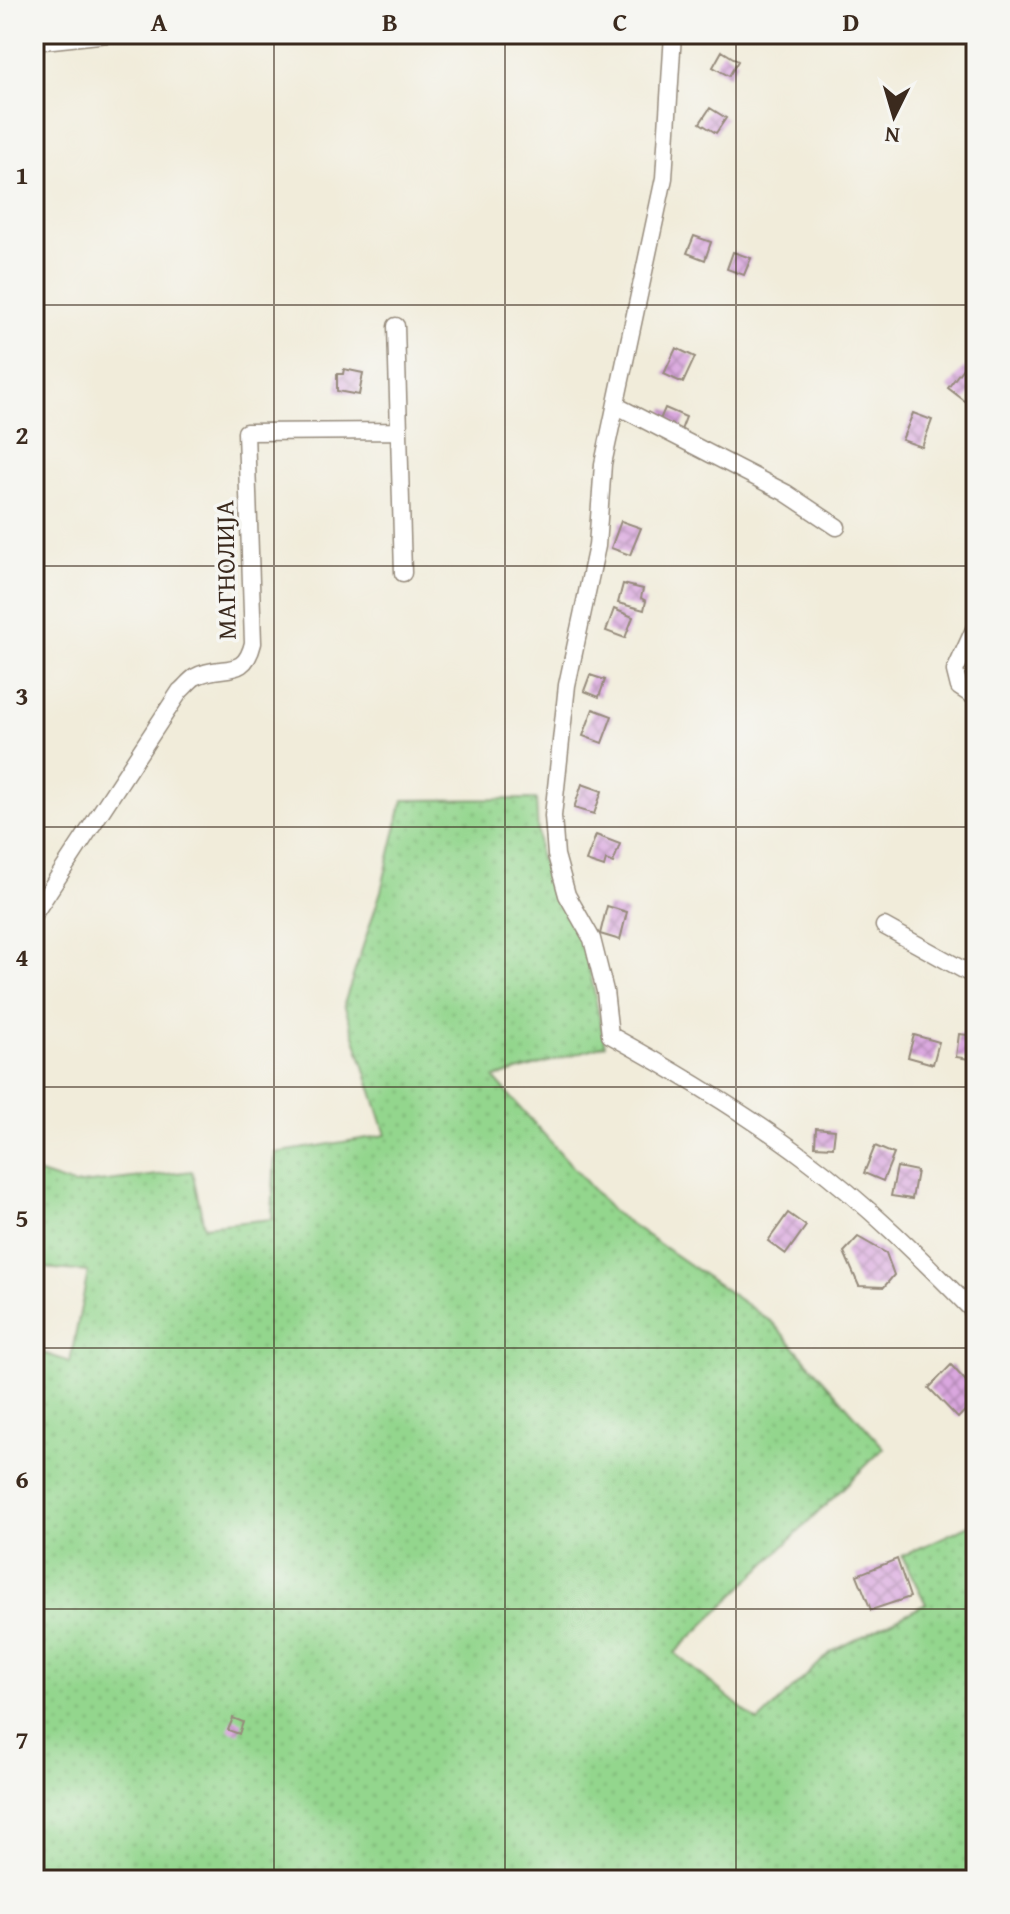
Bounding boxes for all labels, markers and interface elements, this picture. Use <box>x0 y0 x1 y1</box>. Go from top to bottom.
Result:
text: A <box>151 2 168 41</box>
text: B <box>382 2 398 41</box>
text: C <box>613 2 627 41</box>
text: D <box>843 2 859 41</box>
north arrow <box>854 76 934 156</box>
text: N <box>883 119 901 153</box>
text: 1 <box>15 155 29 194</box>
text: 2 <box>15 415 29 454</box>
street label: МАГНОЛИЈА <box>204 500 246 640</box>
text: 3 <box>15 676 29 715</box>
text: 4 <box>15 937 29 976</box>
text: 5 <box>15 1198 29 1237</box>
text: 6 <box>15 1459 29 1498</box>
text: 7 <box>15 1720 29 1759</box>

